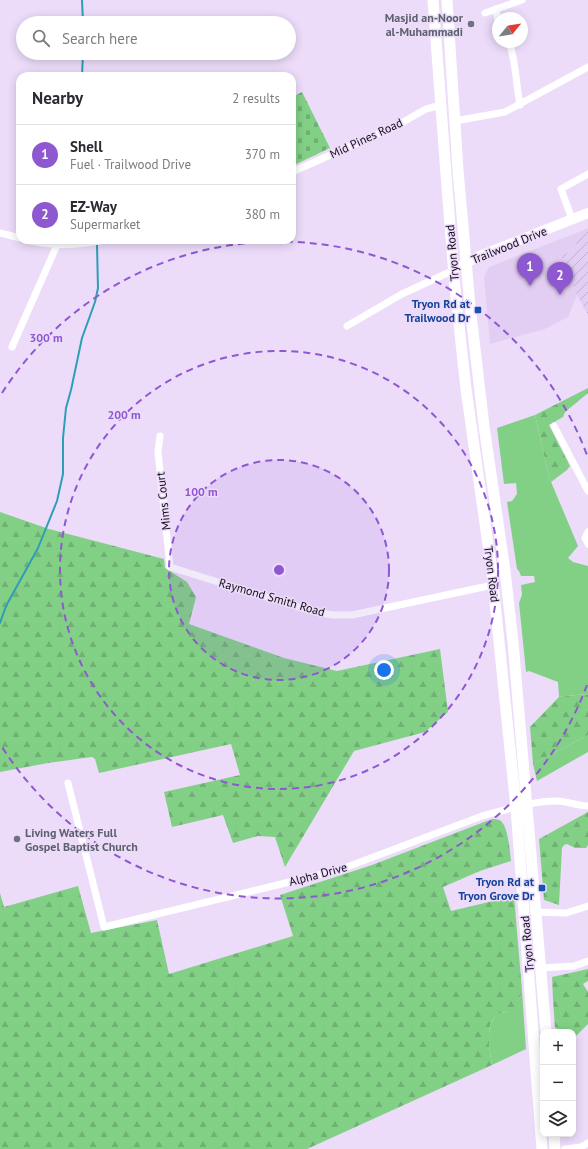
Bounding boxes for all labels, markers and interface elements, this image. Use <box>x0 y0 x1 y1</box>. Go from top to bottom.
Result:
place label: Masjid an-Noor al-Muhammadi <box>385 10 464 39</box>
north arrow <box>492 12 528 48</box>
search box <box>16 16 296 60</box>
marker: Masjid an-Noor al-Muhammadi <box>466 19 476 29</box>
icon: search <box>30 27 52 49</box>
text: Search here <box>62 29 138 48</box>
text: Nearby <box>32 87 83 109</box>
text: 2 results <box>232 90 280 107</box>
street label: Mid Pines Road <box>327 115 405 161</box>
text: Shell <box>70 137 103 156</box>
text: 1 <box>41 146 49 163</box>
text: 370 m <box>245 146 280 163</box>
text: Fuel · Trailwood Drive <box>70 156 191 173</box>
text: EZ-Way <box>70 197 117 216</box>
text: 2 <box>41 206 49 223</box>
text: 380 m <box>245 206 280 223</box>
text: Supermarket <box>70 216 140 233</box>
street label: Trailwood Drive <box>469 223 549 267</box>
street label: Tryon Road <box>442 224 462 282</box>
pin: 1 <box>517 253 543 286</box>
pin: 2 <box>547 262 573 295</box>
place label: Tryon Rd at Trailwood Dr <box>405 296 471 325</box>
marker: Tryon Rd at Trailwood Dr <box>473 305 483 315</box>
text: 300 m <box>29 330 63 345</box>
text: 200 m <box>107 407 141 422</box>
street label: Mims Court <box>152 471 174 531</box>
text: 100 m <box>184 484 218 499</box>
street label: Tryon Road <box>481 545 503 603</box>
centre of rings <box>272 563 286 577</box>
street label: Raymond Smith Road <box>217 575 327 619</box>
your location <box>374 660 394 680</box>
place label: Living Waters Full Gospel Baptist Church <box>25 825 138 854</box>
marker: Living Waters Full Gospel Baptist Church <box>12 834 22 844</box>
street label: Alpha Drive <box>287 859 349 889</box>
place label: Tryon Rd at Tryon Grove Dr <box>458 874 535 903</box>
marker: Tryon Rd at Tryon Grove Dr <box>537 883 547 893</box>
street label: Tryon Road <box>517 915 537 973</box>
map controls <box>540 1029 576 1137</box>
button: + <box>540 1029 576 1065</box>
button: − <box>540 1065 576 1101</box>
button: layers <box>540 1101 576 1137</box>

